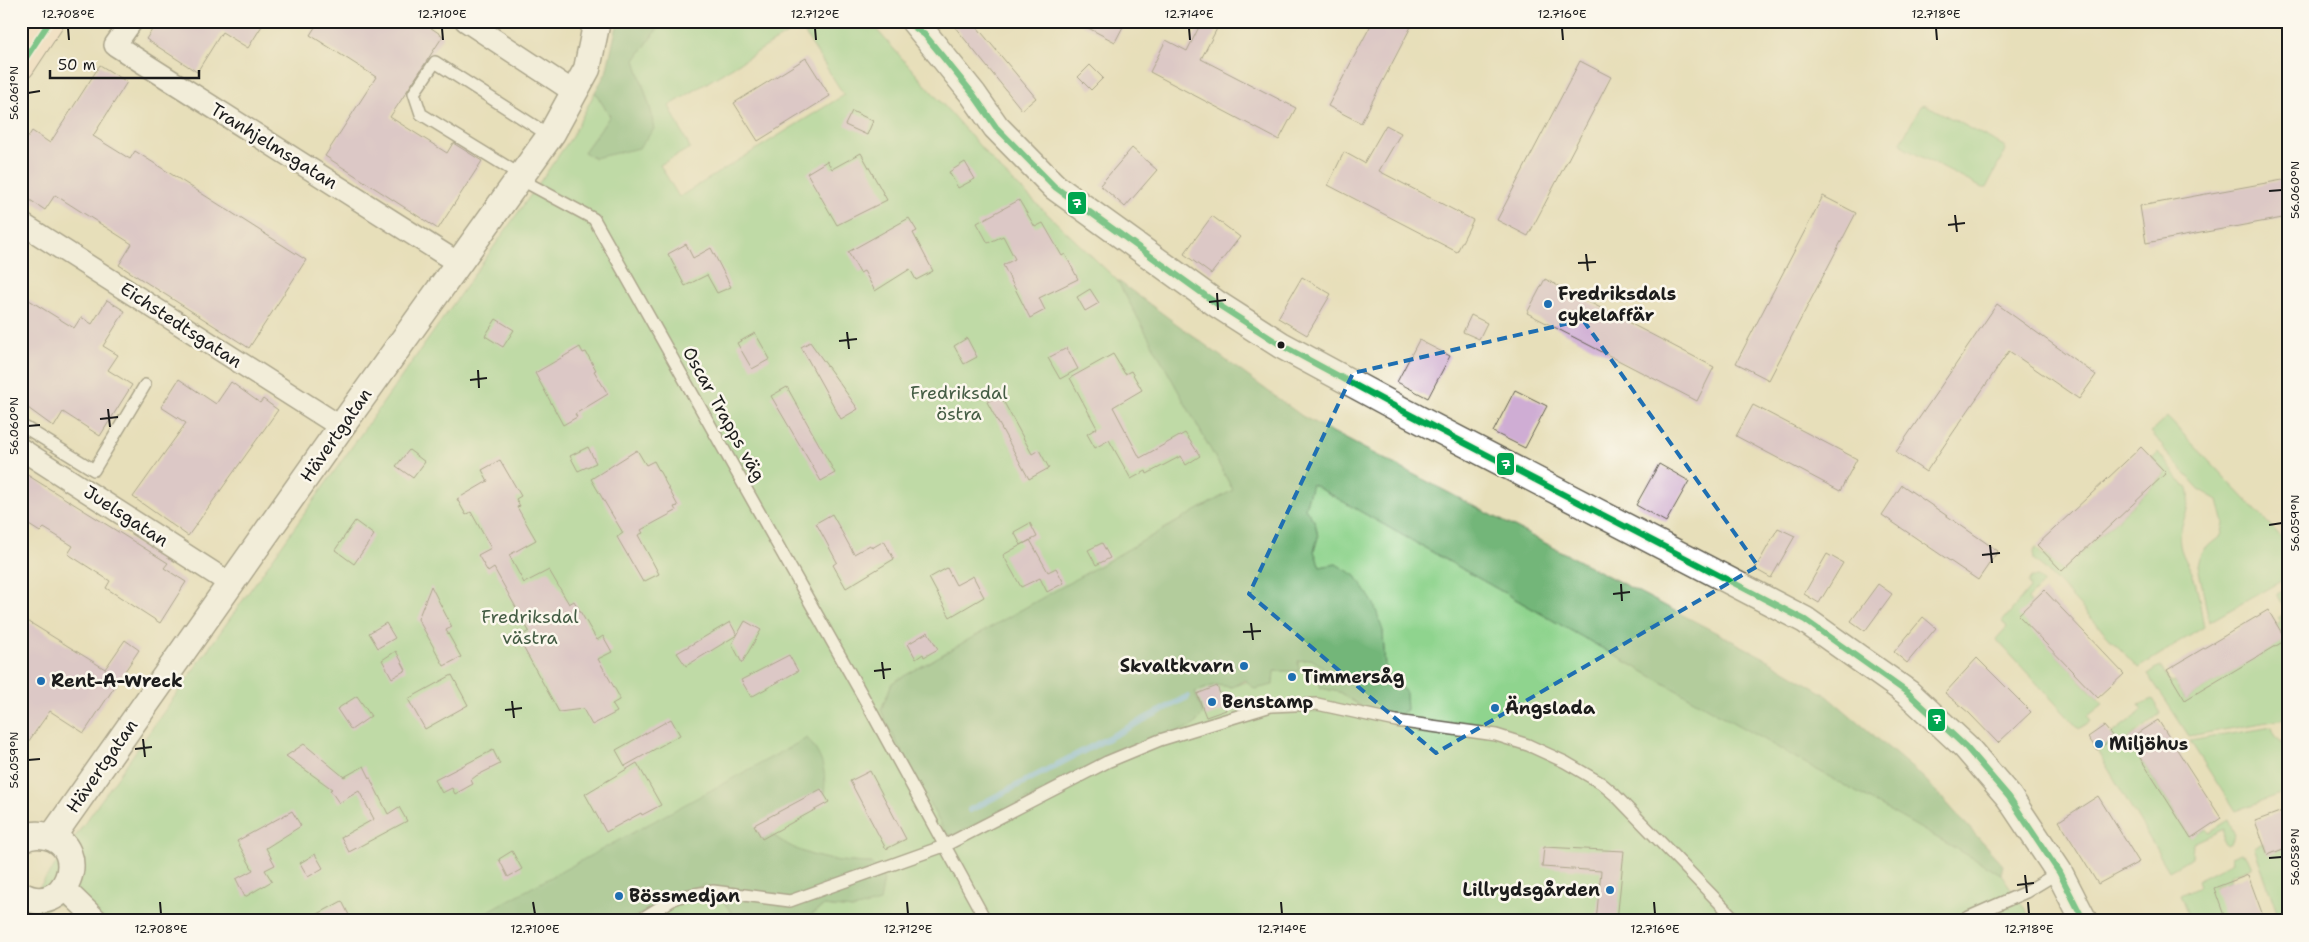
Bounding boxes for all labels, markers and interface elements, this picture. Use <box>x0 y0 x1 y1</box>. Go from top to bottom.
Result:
text: 12.708°E <box>42 6 94 22</box>
text: 12.710°E <box>417 6 467 22</box>
text: 12.712°E <box>791 6 839 22</box>
text: 12.714°E <box>1165 6 1213 22</box>
text: 12.716°E <box>1538 6 1586 22</box>
text: 12.718°E <box>1911 6 1961 22</box>
scale bar <box>50 48 199 80</box>
text: 50 m <box>58 55 96 75</box>
text: 56.061°N <box>6 66 22 120</box>
street label: Tranhjelmsgatan <box>206 97 342 195</box>
text: 56.060°N <box>2287 161 2303 219</box>
line badge: 7 <box>1067 191 1087 215</box>
text: 7 <box>1072 194 1082 212</box>
street label: Eichstedtsgatan <box>115 277 247 373</box>
place label: Fredriksdals cykelaffär <box>1558 282 1676 327</box>
marker: Fredriksdals cykelaffär <box>1542 298 1554 310</box>
unlabelled marker <box>1276 340 1286 350</box>
street label: Oscar Trapps väg <box>677 342 771 486</box>
park label: Fredriksdal östra <box>910 381 1008 426</box>
street label: Hävertgatan <box>295 383 377 487</box>
text: 56.060°N <box>6 397 22 455</box>
line badge: 7 <box>1496 452 1515 476</box>
text: 7 <box>1501 455 1511 473</box>
street label: Juelsgatan <box>79 480 173 552</box>
text: 56.059°N <box>2287 495 2303 551</box>
park label: Fredriksdal västra <box>481 605 579 650</box>
place label: Skvaltkvarn <box>1120 654 1234 678</box>
marker: Skvaltkvarn <box>1238 660 1250 672</box>
place label: Timmersåg <box>1302 665 1405 689</box>
place label: Rent-A-Wreck <box>51 669 183 693</box>
marker: Timmersåg <box>1286 671 1298 683</box>
marker: Rent-A-Wreck <box>35 675 47 687</box>
place label: Benstamp <box>1222 690 1314 714</box>
place label: Ängslada <box>1505 695 1596 720</box>
marker: Benstamp <box>1206 696 1218 708</box>
marker: Ängslada <box>1489 702 1501 714</box>
line badge: 7 <box>1927 708 1946 732</box>
text: 7 <box>1932 710 1942 728</box>
street label: Hävertgatan <box>61 714 143 818</box>
text: 56.059°N <box>6 732 22 788</box>
place label: Miljöhus <box>2109 732 2188 756</box>
marker: Miljöhus <box>2093 738 2105 750</box>
text: 56.058°N <box>2287 828 2303 886</box>
place label: Lillrydsgården <box>1463 878 1600 902</box>
place label: Bössmedjan <box>629 884 740 908</box>
marker: Lillrydsgården <box>1604 884 1616 896</box>
marker: Bössmedjan <box>613 890 625 902</box>
text: 12.708°E <box>135 921 187 937</box>
text: 12.710°E <box>510 921 560 937</box>
text: 12.712°E <box>884 921 932 937</box>
text: 12.714°E <box>1258 921 1306 937</box>
text: 12.716°E <box>1631 921 1679 937</box>
text: 12.718°E <box>2004 921 2054 937</box>

